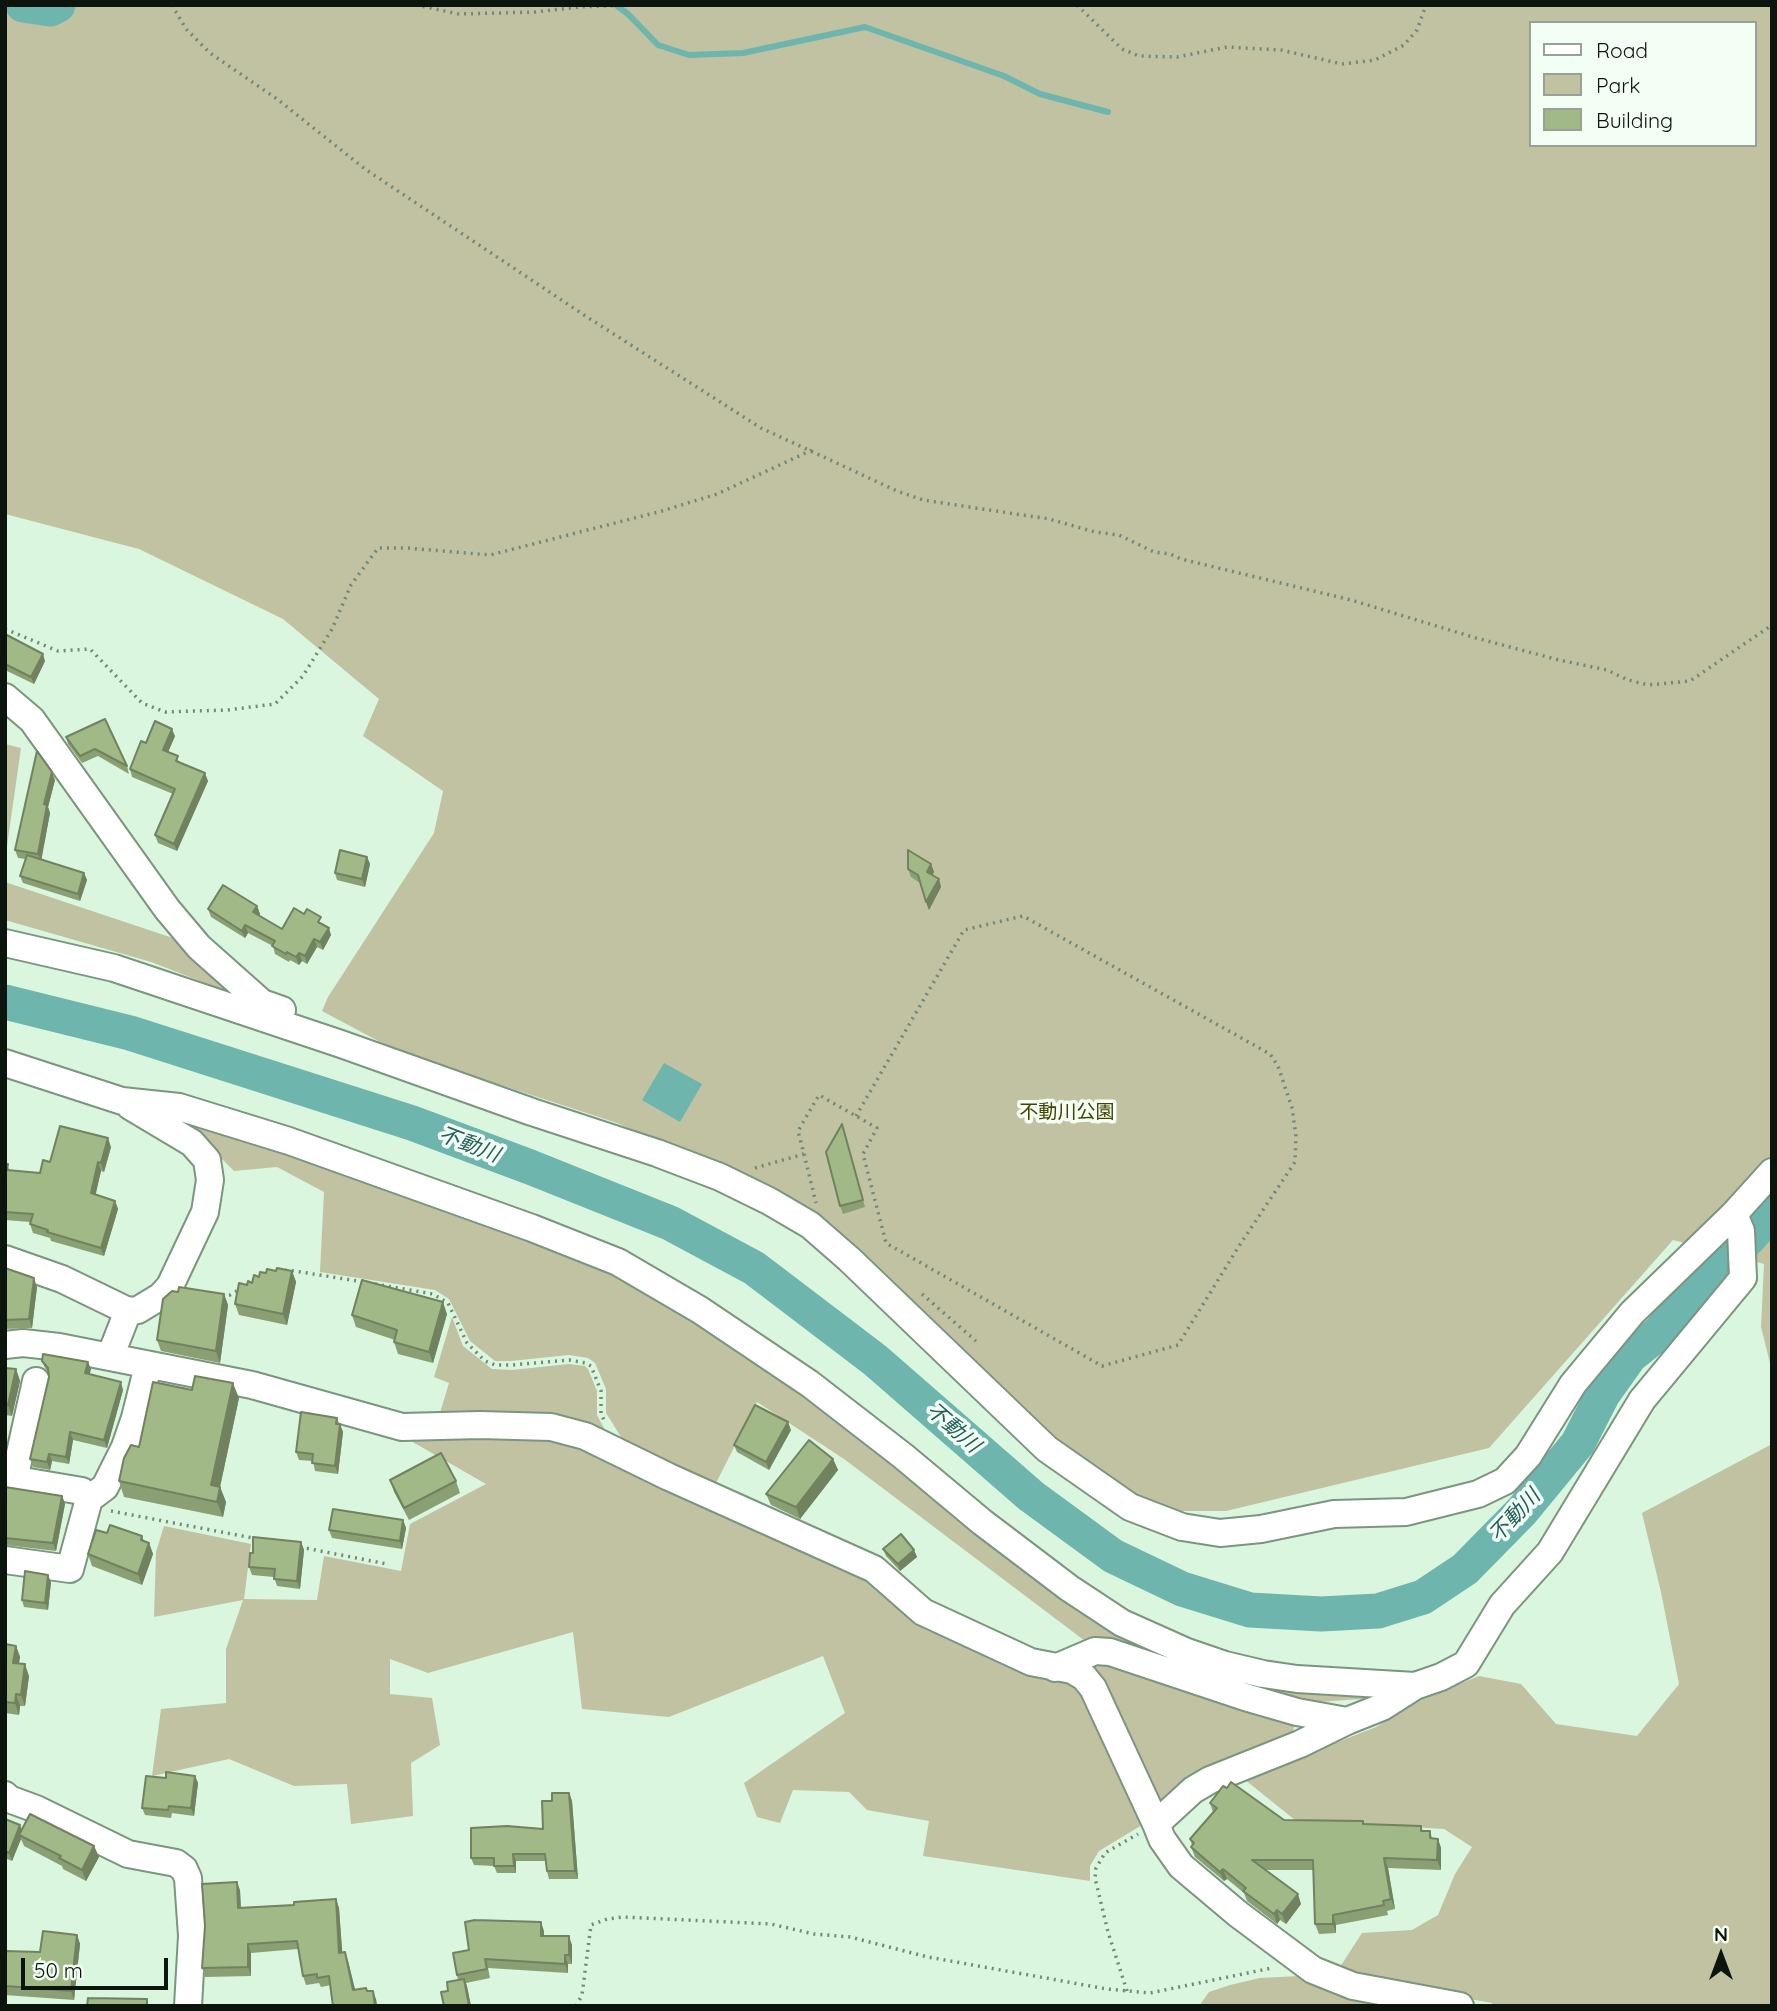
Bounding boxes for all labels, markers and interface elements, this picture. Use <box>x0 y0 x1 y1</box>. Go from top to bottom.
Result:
legend <box>1528 21 1756 147</box>
text: Road <box>1596 37 1648 63</box>
text: Park <box>1596 72 1640 98</box>
text: Building <box>1596 107 1673 133</box>
park label: 不動川公園 <box>1020 1101 1114 1123</box>
water label: 不動川 <box>435 1122 503 1168</box>
water label: 不動川 <box>921 1398 985 1458</box>
water label: 不動川 <box>1484 1484 1546 1548</box>
north arrow <box>1686 1920 1756 1990</box>
text: N <box>1714 1922 1728 1946</box>
scale bar <box>24 1944 172 1988</box>
text: 50 m <box>34 1957 83 1983</box>

